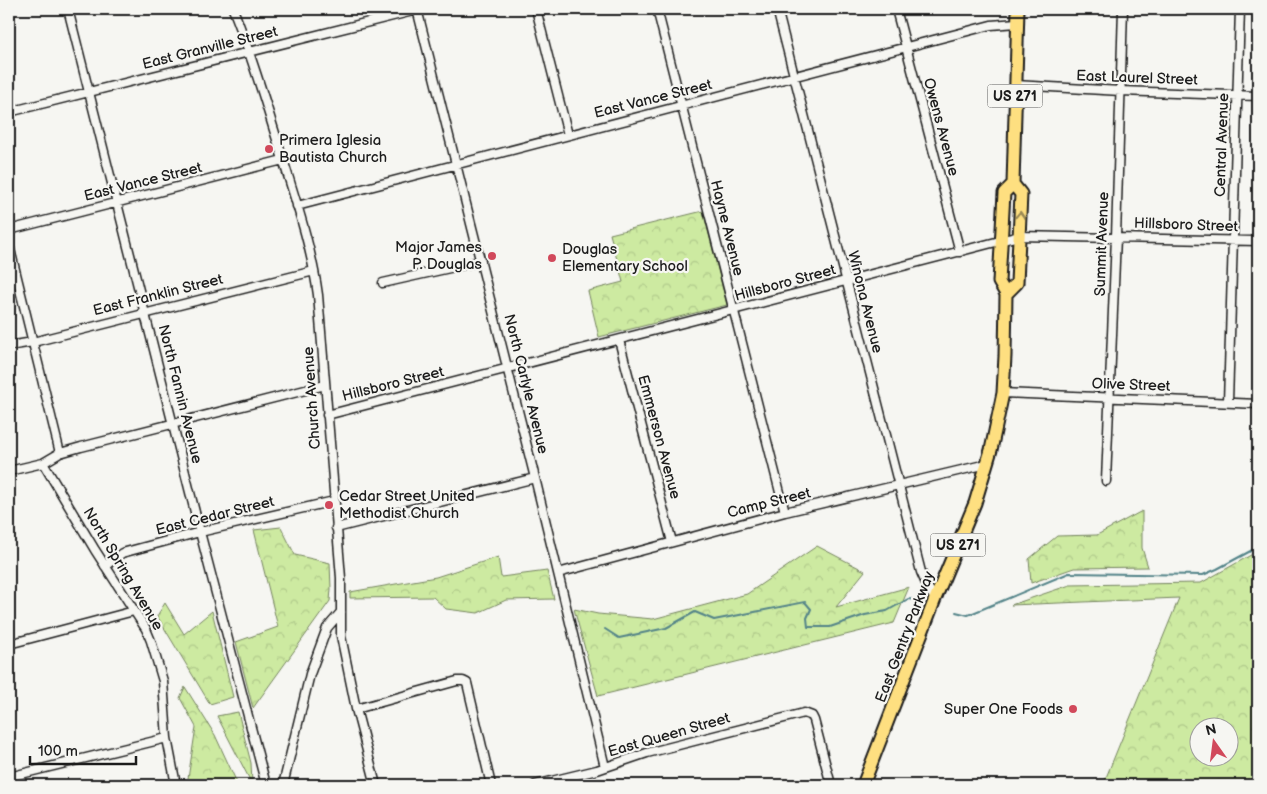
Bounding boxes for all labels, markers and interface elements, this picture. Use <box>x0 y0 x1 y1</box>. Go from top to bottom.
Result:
street label: East Granville Street <box>140 22 280 74</box>
street label: East Laurel Street <box>1076 66 1199 90</box>
street label: East Vance Street <box>592 75 714 123</box>
street label: Owens Avenue <box>919 76 963 178</box>
road number: US 271 <box>988 84 1042 108</box>
street label: Central Avenue <box>1211 93 1233 197</box>
place label: Primera Iglesia Bautista Church <box>279 131 387 167</box>
marker: Primera Iglesia Bautista Church <box>263 143 275 155</box>
street label: East Vance Street <box>82 158 204 206</box>
street label: Hayne Avenue <box>706 178 748 278</box>
street label: Summit Avenue <box>1091 191 1113 297</box>
one-way arrow <box>1015 211 1026 219</box>
street label: Hillsboro Street <box>1134 214 1239 236</box>
place label: Major James P. Douglas <box>395 238 483 274</box>
place label: Douglas Elementary School <box>562 240 688 276</box>
street label: Winona Avenue <box>843 249 887 355</box>
marker: Major James P. Douglas <box>486 250 498 262</box>
marker: Douglas Elementary School <box>546 252 558 264</box>
street label: Hillsboro Street <box>732 260 838 306</box>
street label: East Franklin Street <box>91 270 225 320</box>
street label: North Carlyle Avenue <box>499 312 553 456</box>
street label: North Fannin Avenue <box>154 323 206 466</box>
street label: Church Avenue <box>299 346 325 450</box>
street label: Hillsboro Street <box>340 362 446 406</box>
street label: Emmerson Avenue <box>633 373 685 501</box>
street label: Olive Street <box>1091 374 1171 396</box>
street label: Camp Street <box>725 483 813 523</box>
place label: Cedar Street United Methodist Church <box>339 487 475 523</box>
street label: East Cedar Street <box>154 492 277 540</box>
marker: Cedar Street United Methodist Church <box>323 499 335 511</box>
street label: North Spring Avenue <box>79 504 167 634</box>
road number: US 271 <box>930 534 986 556</box>
street label: East Gentry Parkway <box>871 569 939 705</box>
place label: Super One Foods <box>944 700 1064 719</box>
marker: Super One Foods <box>1067 703 1079 715</box>
street label: East Queen Street <box>606 708 732 761</box>
north arrow <box>1190 716 1240 766</box>
text: N <box>1204 720 1218 739</box>
scale bar <box>30 734 136 766</box>
text: 100 m <box>38 742 78 761</box>

